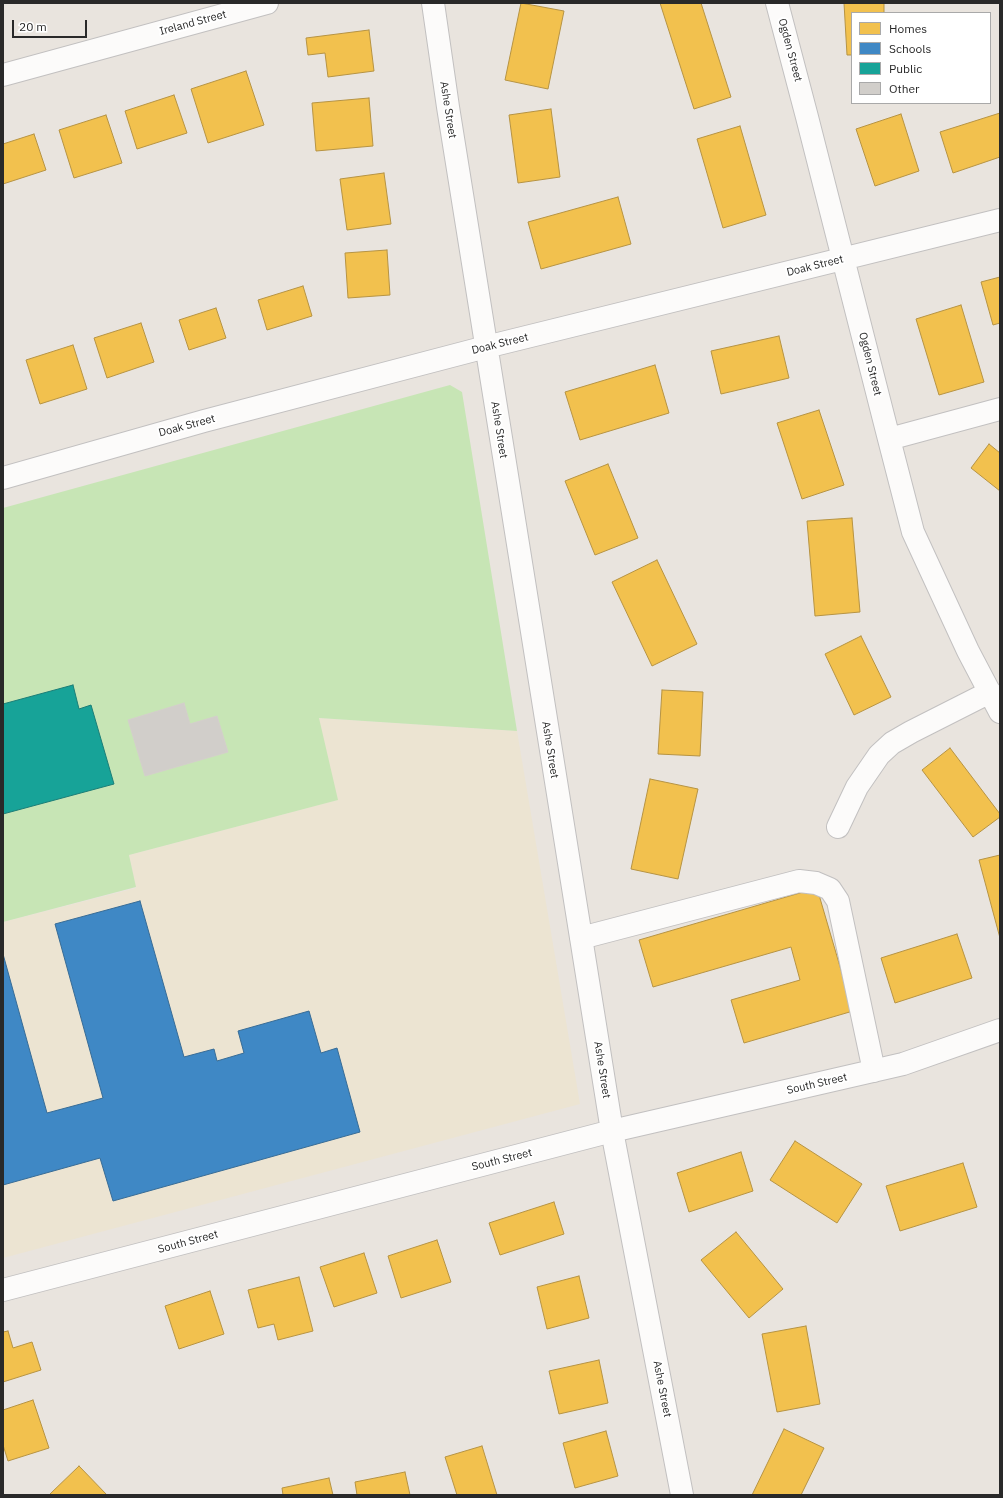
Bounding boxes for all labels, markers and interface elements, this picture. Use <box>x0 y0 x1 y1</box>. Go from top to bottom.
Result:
street label: Ireland Street <box>158 8 228 38</box>
scale bar <box>14 12 89 38</box>
legend <box>851 12 991 104</box>
street label: Ogden Street <box>775 17 805 83</box>
text: 20 m <box>19 19 47 34</box>
text: Homes <box>889 21 927 36</box>
text: Schools <box>889 41 931 56</box>
text: Public <box>889 61 922 76</box>
street label: Ashe Street <box>437 81 459 139</box>
text: Other <box>889 81 920 96</box>
street label: Doak Street <box>785 253 845 279</box>
street label: Doak Street <box>470 331 530 357</box>
street label: Ogden Street <box>856 331 884 397</box>
street label: Ashe Street <box>488 401 510 459</box>
street label: Doak Street <box>157 412 217 440</box>
street label: Ashe Street <box>539 721 561 779</box>
street label: Ashe Street <box>591 1041 613 1099</box>
street label: South Street <box>785 1071 849 1097</box>
street label: South Street <box>470 1146 534 1174</box>
street label: South Street <box>157 1228 219 1256</box>
street label: Ashe Street <box>650 1360 674 1418</box>

